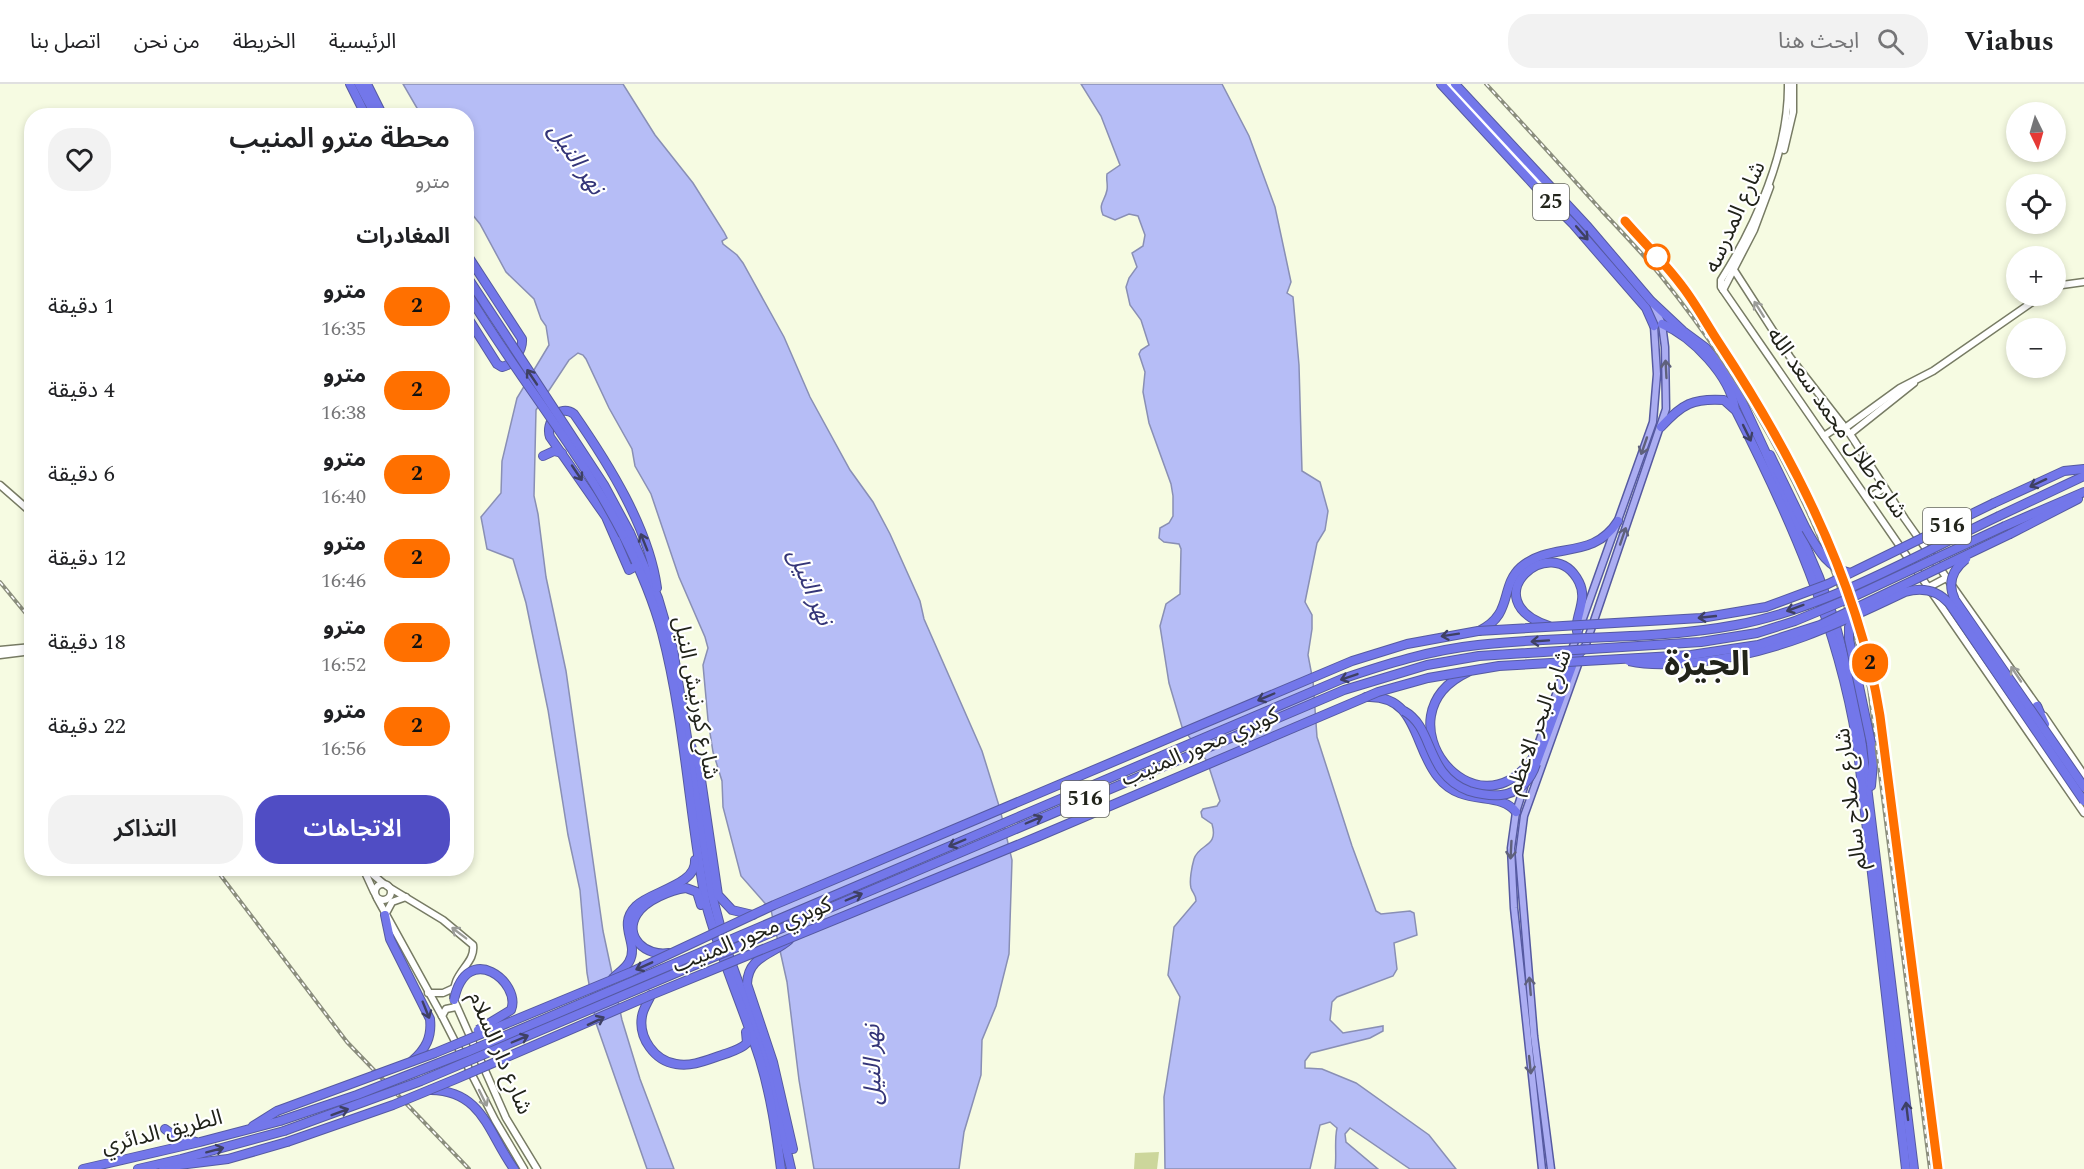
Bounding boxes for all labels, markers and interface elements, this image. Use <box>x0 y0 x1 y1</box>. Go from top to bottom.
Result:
search box <box>1508 14 1928 68</box>
text: Viabus <box>1964 20 2054 63</box>
text: ابحث هنا <box>1778 25 1859 58</box>
icon: search <box>1874 25 1907 58</box>
text: اتصل بنا <box>30 26 101 58</box>
text: من نحن <box>134 26 200 58</box>
text: الخريطة <box>233 26 296 58</box>
text: الرئيسية <box>329 26 396 58</box>
north arrow <box>2006 102 2066 162</box>
map controls <box>2006 102 2066 378</box>
water label: نهر النيل <box>539 116 614 204</box>
text: محطة مترو المنيب <box>229 117 450 160</box>
button: heart <box>48 128 111 191</box>
street label: شارع المدرسه <box>1696 156 1774 278</box>
text: مترو <box>415 167 450 197</box>
button: locate <box>2006 174 2066 234</box>
road number: 25 <box>1533 184 1569 220</box>
text: المغادرات <box>356 220 450 253</box>
one-way arrow <box>1574 225 1588 241</box>
unlabelled marker <box>1644 244 1670 270</box>
button: + <box>2006 246 2066 306</box>
text: مترو <box>323 275 366 308</box>
text: 1 دقيقة <box>48 290 115 323</box>
text: 2 <box>411 290 423 322</box>
one-way arrow <box>1753 301 1765 318</box>
text: 16:35 <box>321 314 366 344</box>
button: − <box>2006 318 2066 378</box>
street label: شارع طلال محمد سعد الله <box>1758 321 1916 525</box>
text: مترو <box>323 359 366 392</box>
one-way arrow <box>1661 359 1672 379</box>
one-way arrow <box>526 369 538 385</box>
text: 4 دقيقة <box>48 374 115 407</box>
text: 2 <box>411 374 423 406</box>
text: 16:38 <box>321 398 366 428</box>
one-way arrow <box>1742 423 1753 441</box>
one-way arrow <box>1638 436 1649 455</box>
text: مترو <box>323 443 366 476</box>
text: 6 دقيقة <box>48 458 115 491</box>
text: 2 <box>411 458 423 490</box>
one-way arrow <box>571 465 583 481</box>
one-way arrow <box>2030 477 2048 489</box>
text: 16:40 <box>321 482 366 512</box>
road number: 516 <box>1923 508 1971 544</box>
text: مترو <box>323 527 366 560</box>
one-way arrow <box>1619 527 1630 546</box>
one-way arrow <box>638 533 649 552</box>
text: 12 دقيقة <box>48 542 126 575</box>
text: 2 <box>411 542 423 574</box>
water label: نهر النيل <box>778 543 843 633</box>
text: 16:46 <box>321 566 366 596</box>
one-way arrow <box>1786 604 1805 615</box>
text: مترو <box>323 611 366 644</box>
one-way arrow <box>1698 612 1718 623</box>
street label: شارع كورنيش النيل <box>664 614 728 782</box>
text: 18 دقيقة <box>48 626 126 659</box>
text: 2 <box>411 626 423 658</box>
one-way arrow <box>1441 630 1460 641</box>
one-way arrow <box>1531 635 1551 646</box>
district label: الجيزة <box>1664 639 1750 691</box>
line badge: 2 <box>1850 644 1890 682</box>
street label: شارع البحر الاعظم <box>1497 645 1581 799</box>
text: 2 <box>1864 647 1876 679</box>
text: 16:52 <box>321 650 366 680</box>
one-way arrow <box>2010 667 2022 683</box>
one-way arrow <box>1340 672 1359 683</box>
one-way arrow <box>1257 692 1275 703</box>
text: مترو <box>323 695 366 728</box>
street label: كوبري محور المنيب <box>1116 698 1285 795</box>
text: 22 دقيقة <box>48 710 126 743</box>
text: 2 <box>411 710 423 742</box>
street label: شارع صلاح سالم <box>1826 726 1876 872</box>
text: 16:56 <box>321 734 366 764</box>
road number: 516 <box>1061 781 1109 817</box>
button: التذاكر <box>48 795 243 864</box>
button: الاتجاهات <box>255 795 450 864</box>
one-way arrow <box>1024 814 1042 826</box>
one-way arrow <box>948 838 966 849</box>
one-way arrow <box>1506 839 1517 859</box>
street label: كوبري محور المنيب <box>667 888 838 982</box>
one-way arrow <box>845 891 863 902</box>
one-way arrow <box>451 926 467 939</box>
one-way arrow <box>635 961 653 972</box>
one-way arrow <box>1524 976 1535 996</box>
street label: شارع دار السلام <box>459 986 541 1120</box>
one-way arrow <box>421 1000 432 1018</box>
one-way arrow <box>586 1014 604 1026</box>
water label: نهر النيل <box>854 1023 892 1106</box>
one-way arrow <box>511 1033 529 1044</box>
one-way arrow <box>1525 1054 1536 1074</box>
one-way arrow <box>478 1089 490 1107</box>
street label: الطريق الدائري <box>98 1101 226 1163</box>
one-way arrow <box>1901 1102 1912 1121</box>
one-way arrow <box>330 1106 349 1117</box>
one-way arrow <box>205 1144 224 1156</box>

